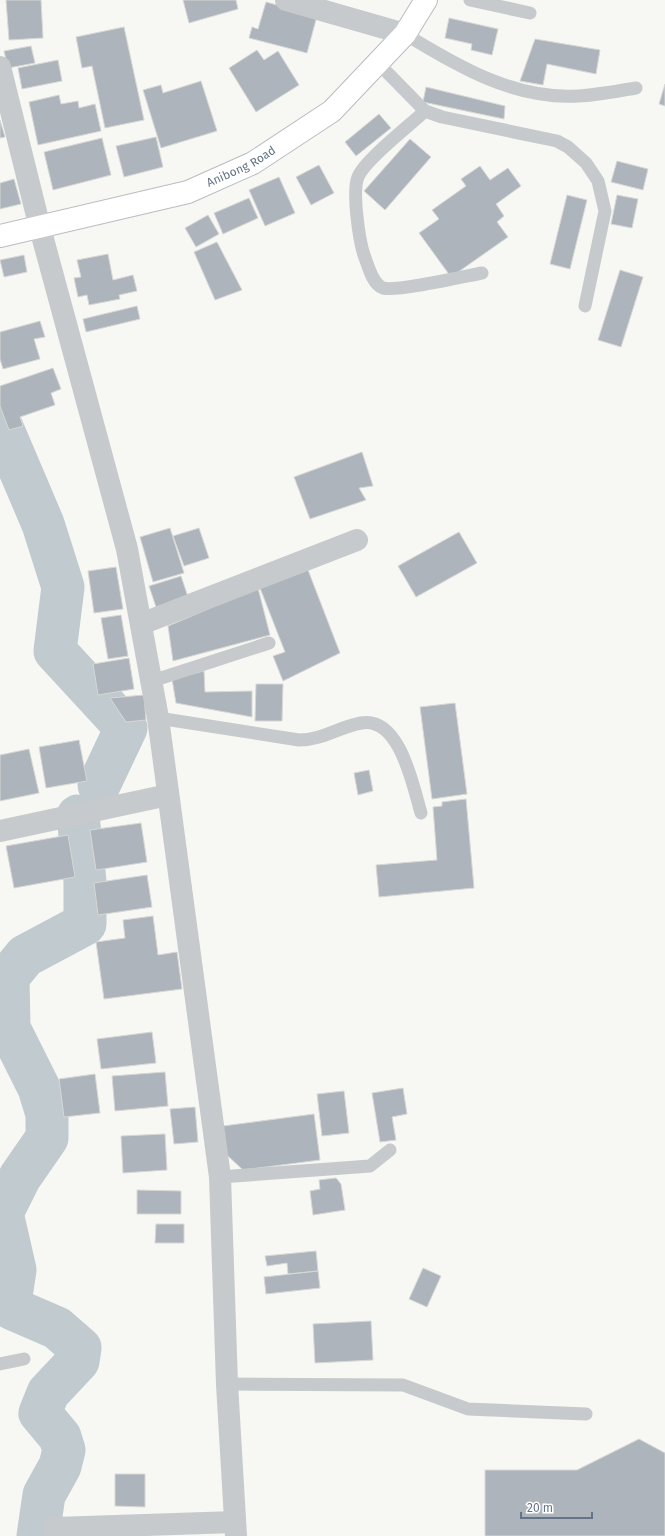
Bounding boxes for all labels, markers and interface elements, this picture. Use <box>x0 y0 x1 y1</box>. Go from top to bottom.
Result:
street label: Anibong Road <box>204 143 278 190</box>
scale bar <box>521 1494 592 1520</box>
text: 20 m <box>527 1501 553 1515</box>

